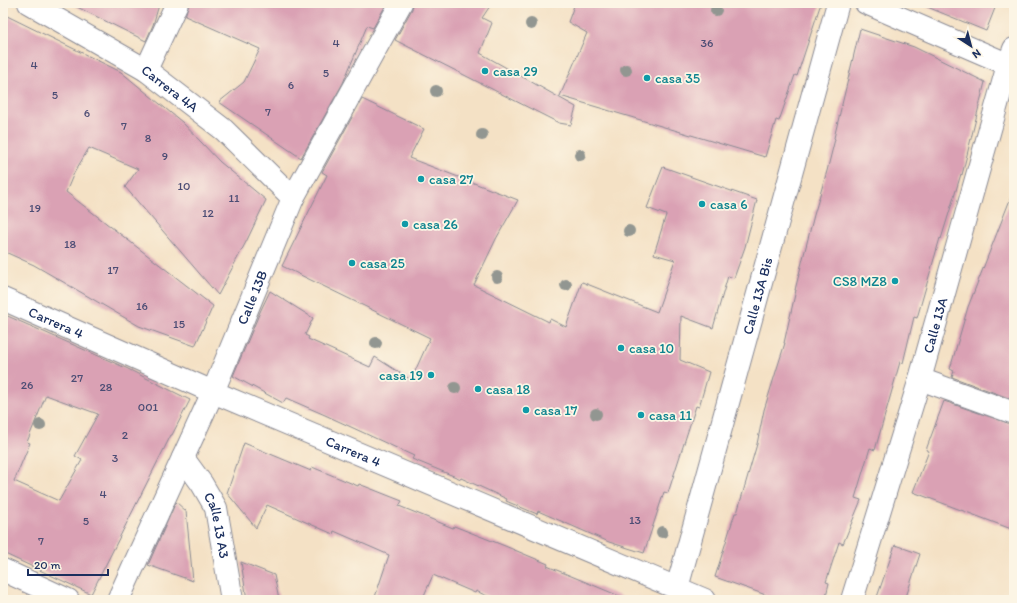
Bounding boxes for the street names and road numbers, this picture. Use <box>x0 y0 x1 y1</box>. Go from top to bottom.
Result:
street label: Carrera 4A <box>138 62 201 116</box>
street label: Calle 13A Bis <box>739 256 777 336</box>
street label: Calle 13B <box>234 268 271 327</box>
street label: Calle 13A <box>920 296 951 355</box>
street label: Carrera 4 <box>26 303 86 343</box>
street label: Carrera 4 <box>323 433 384 471</box>
street label: Calle 13 A3 <box>200 489 233 560</box>

